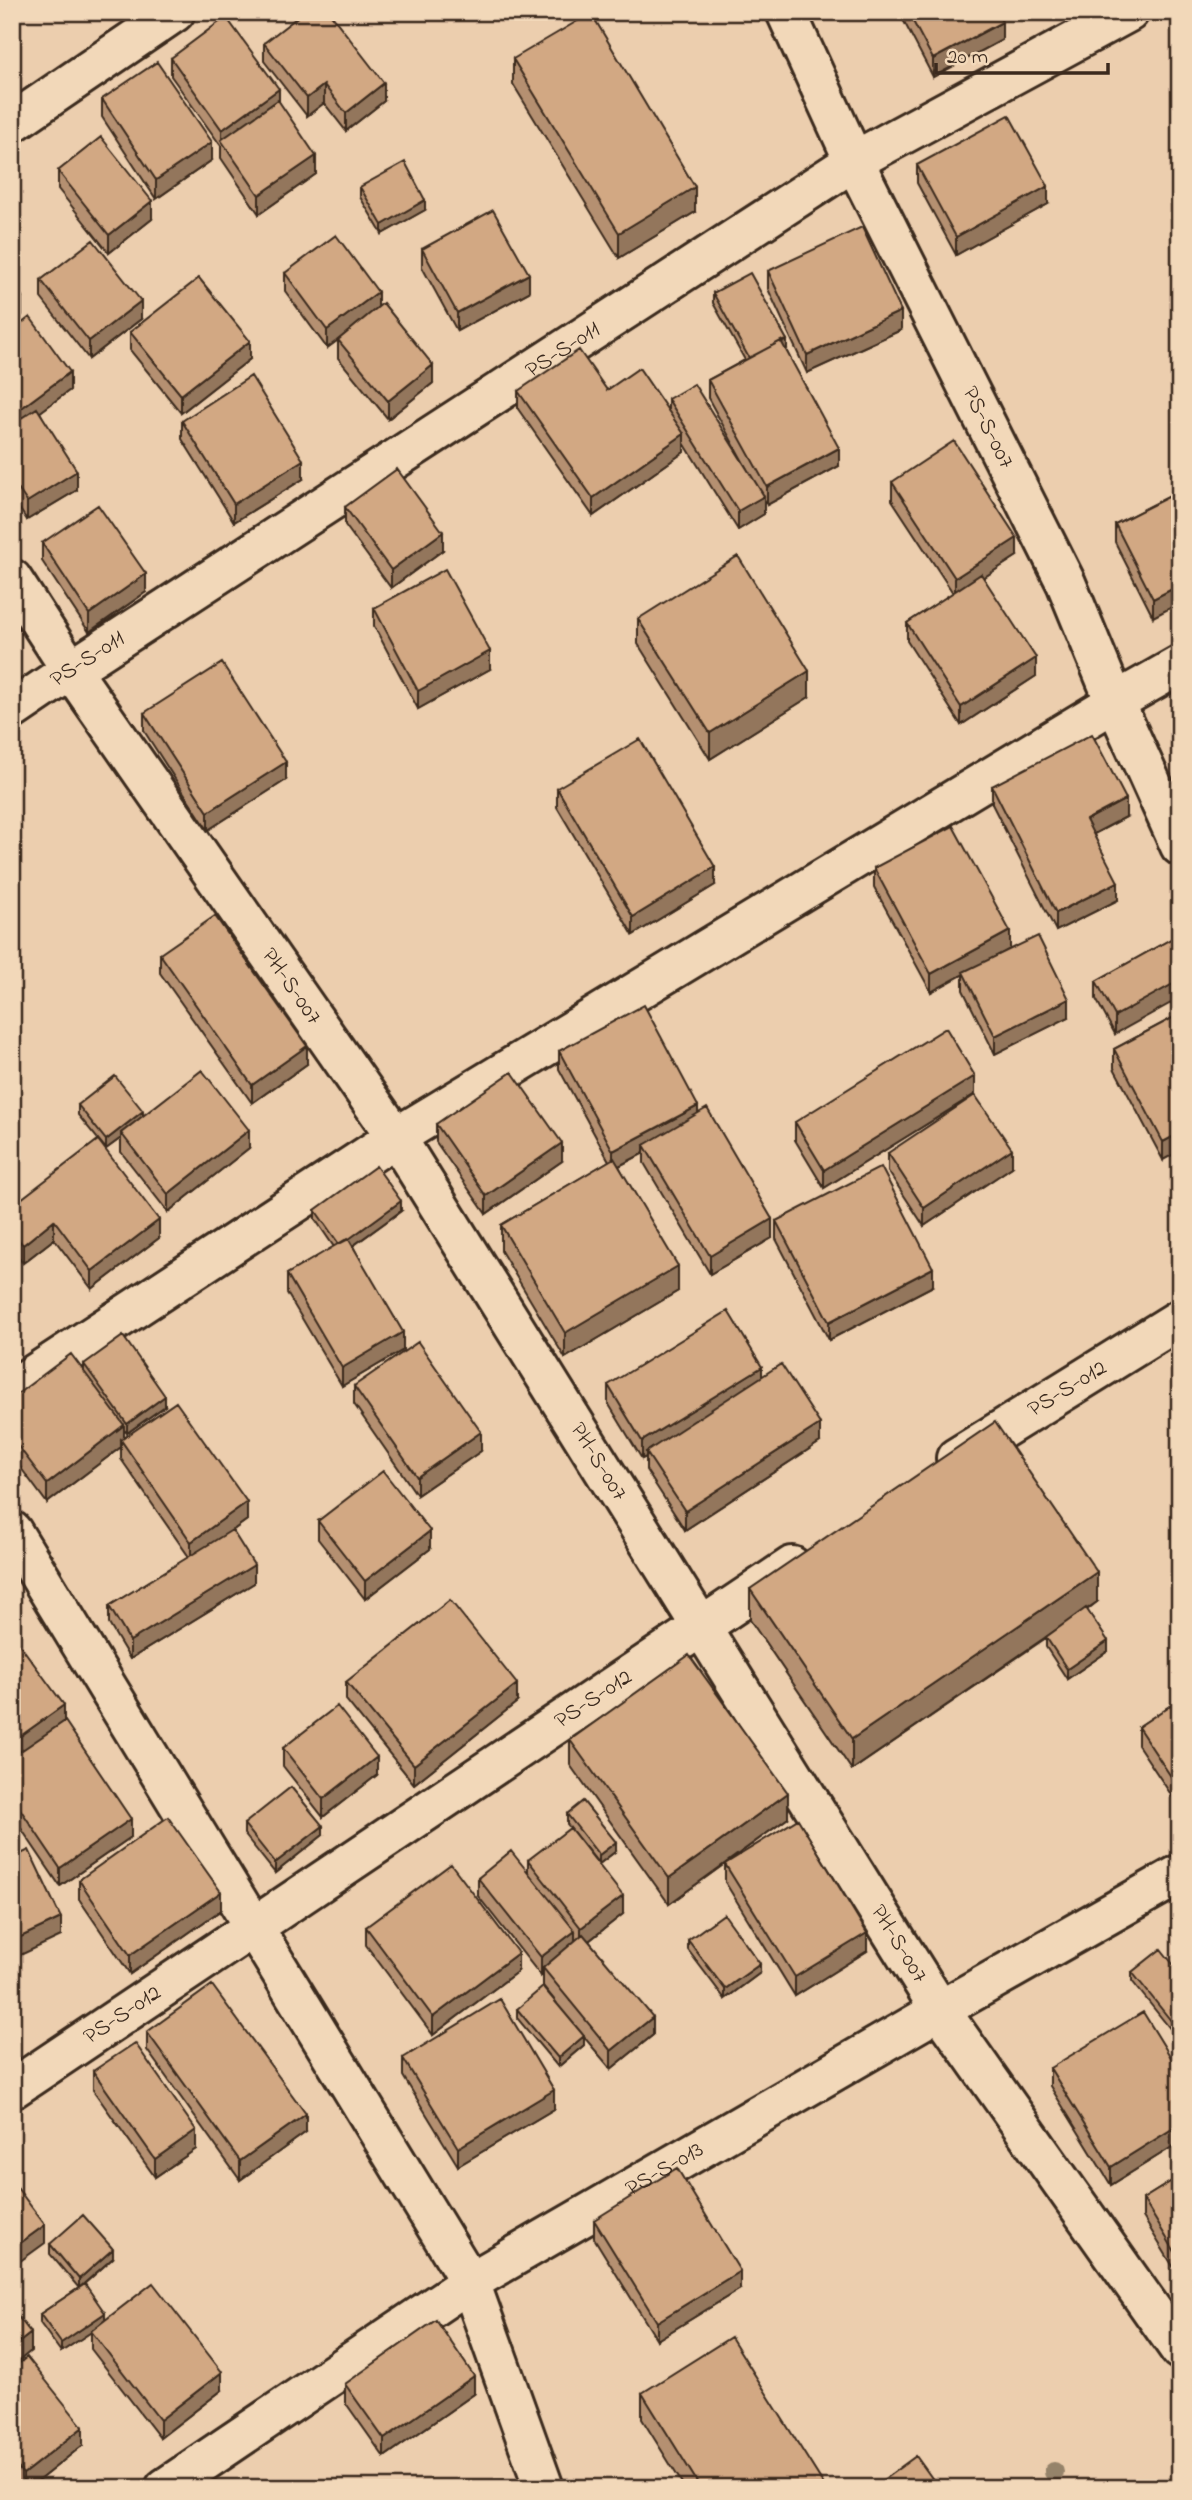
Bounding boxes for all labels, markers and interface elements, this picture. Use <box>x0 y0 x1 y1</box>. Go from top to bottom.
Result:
scale bar <box>936 32 1108 76</box>
text: 20 m <box>947 43 988 73</box>
street label: PS-S-011 <box>519 314 607 387</box>
street label: PS-S-007 <box>953 381 1023 475</box>
street label: PS-S-011 <box>44 623 131 696</box>
street label: PH-S-007 <box>253 941 330 1032</box>
street label: PS-S-012 <box>1021 1352 1113 1426</box>
street label: PH-S-007 <box>561 1416 636 1508</box>
street label: PS-S-012 <box>548 1661 639 1737</box>
street label: PH-S-007 <box>862 1898 936 1990</box>
street label: PS-S-012 <box>77 1977 168 2053</box>
street label: PS-S-013 <box>619 2134 710 2205</box>

